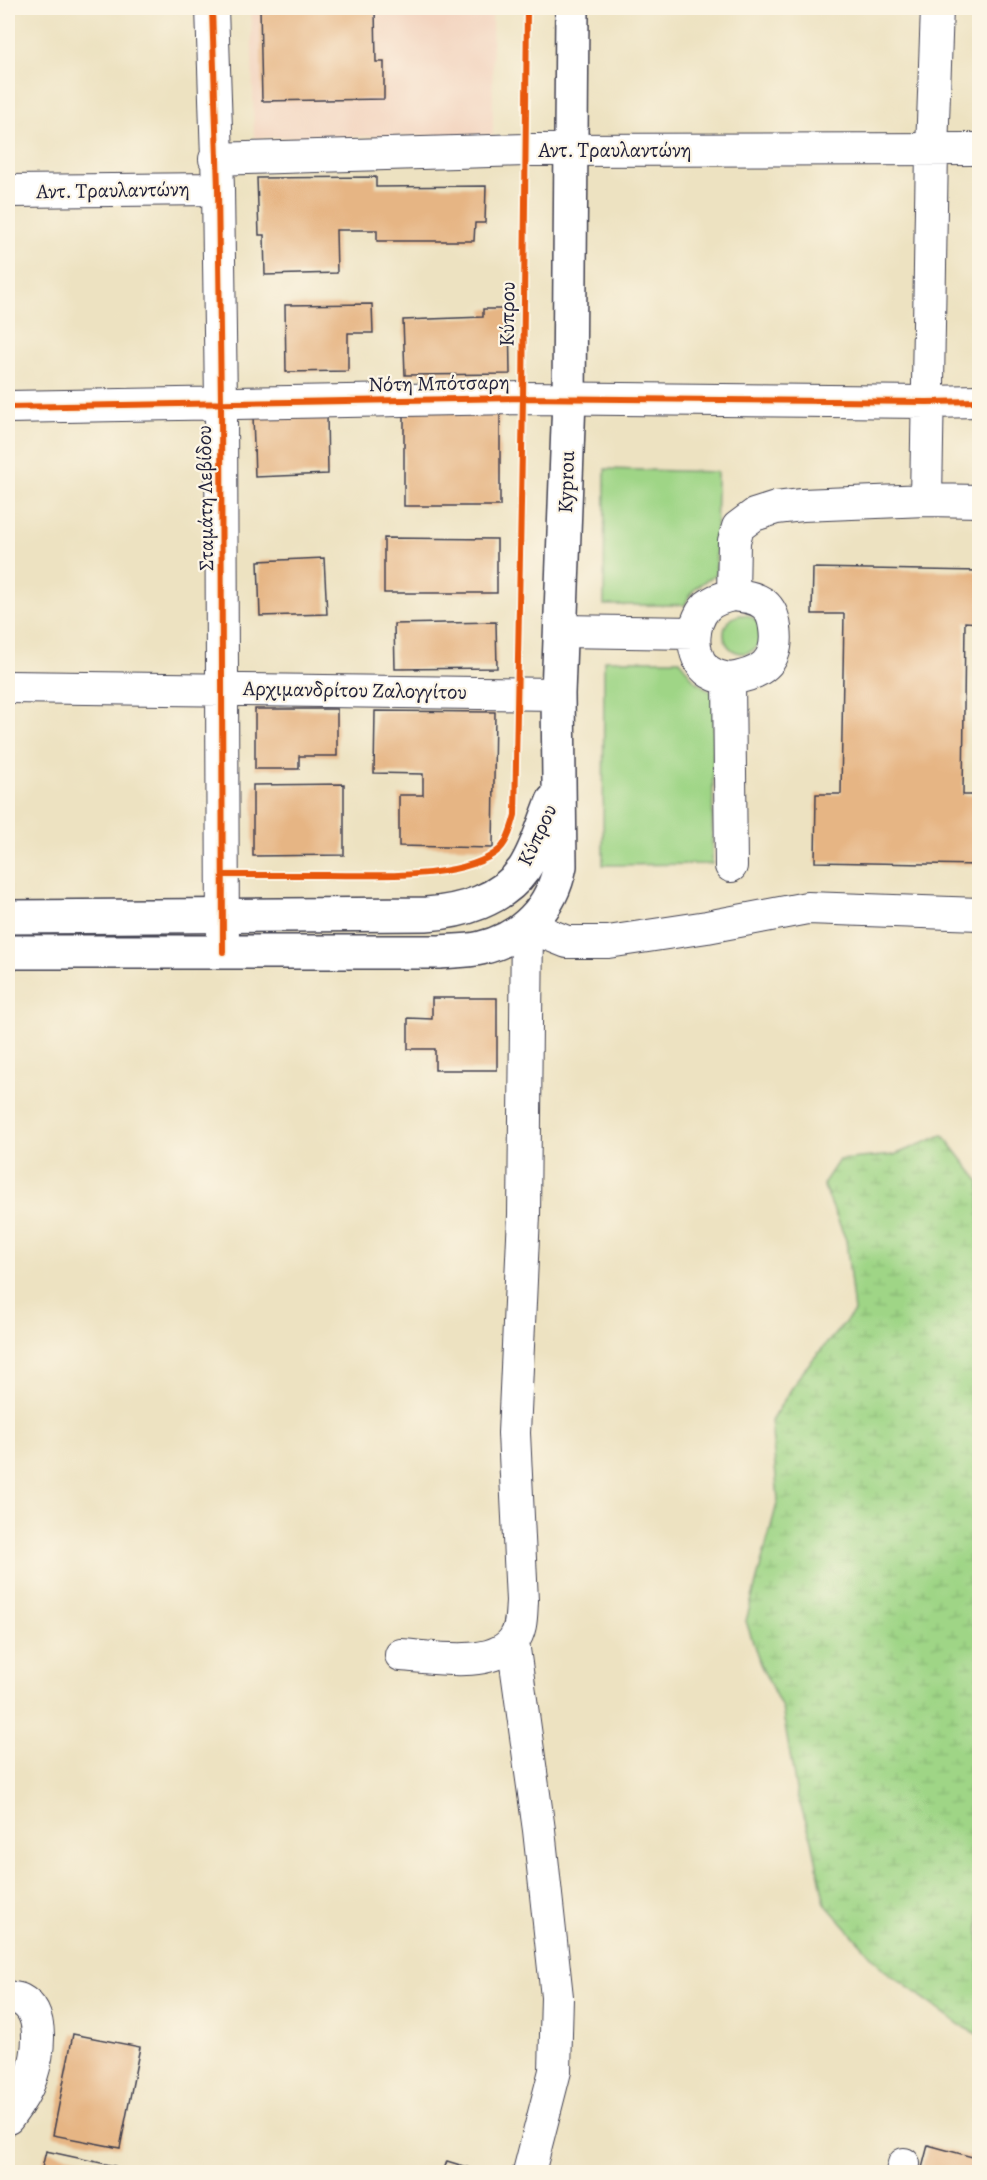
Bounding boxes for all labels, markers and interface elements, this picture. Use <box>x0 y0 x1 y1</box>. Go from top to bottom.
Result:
street label: Αντ. Τραυλαντώνη <box>537 136 692 164</box>
street label: Αντ. Τραυλαντώνη <box>35 175 190 205</box>
street label: Κύπρου <box>492 281 522 347</box>
street label: Νότη Μπότσαρη <box>368 368 510 398</box>
street label: Σταμάτη Λεβίδου <box>190 425 220 571</box>
street label: Kyprou <box>551 450 581 514</box>
street label: Αρχιμανδρίτου Ζαλογγίτου <box>242 674 467 706</box>
street label: Κύπρου <box>511 800 563 870</box>

